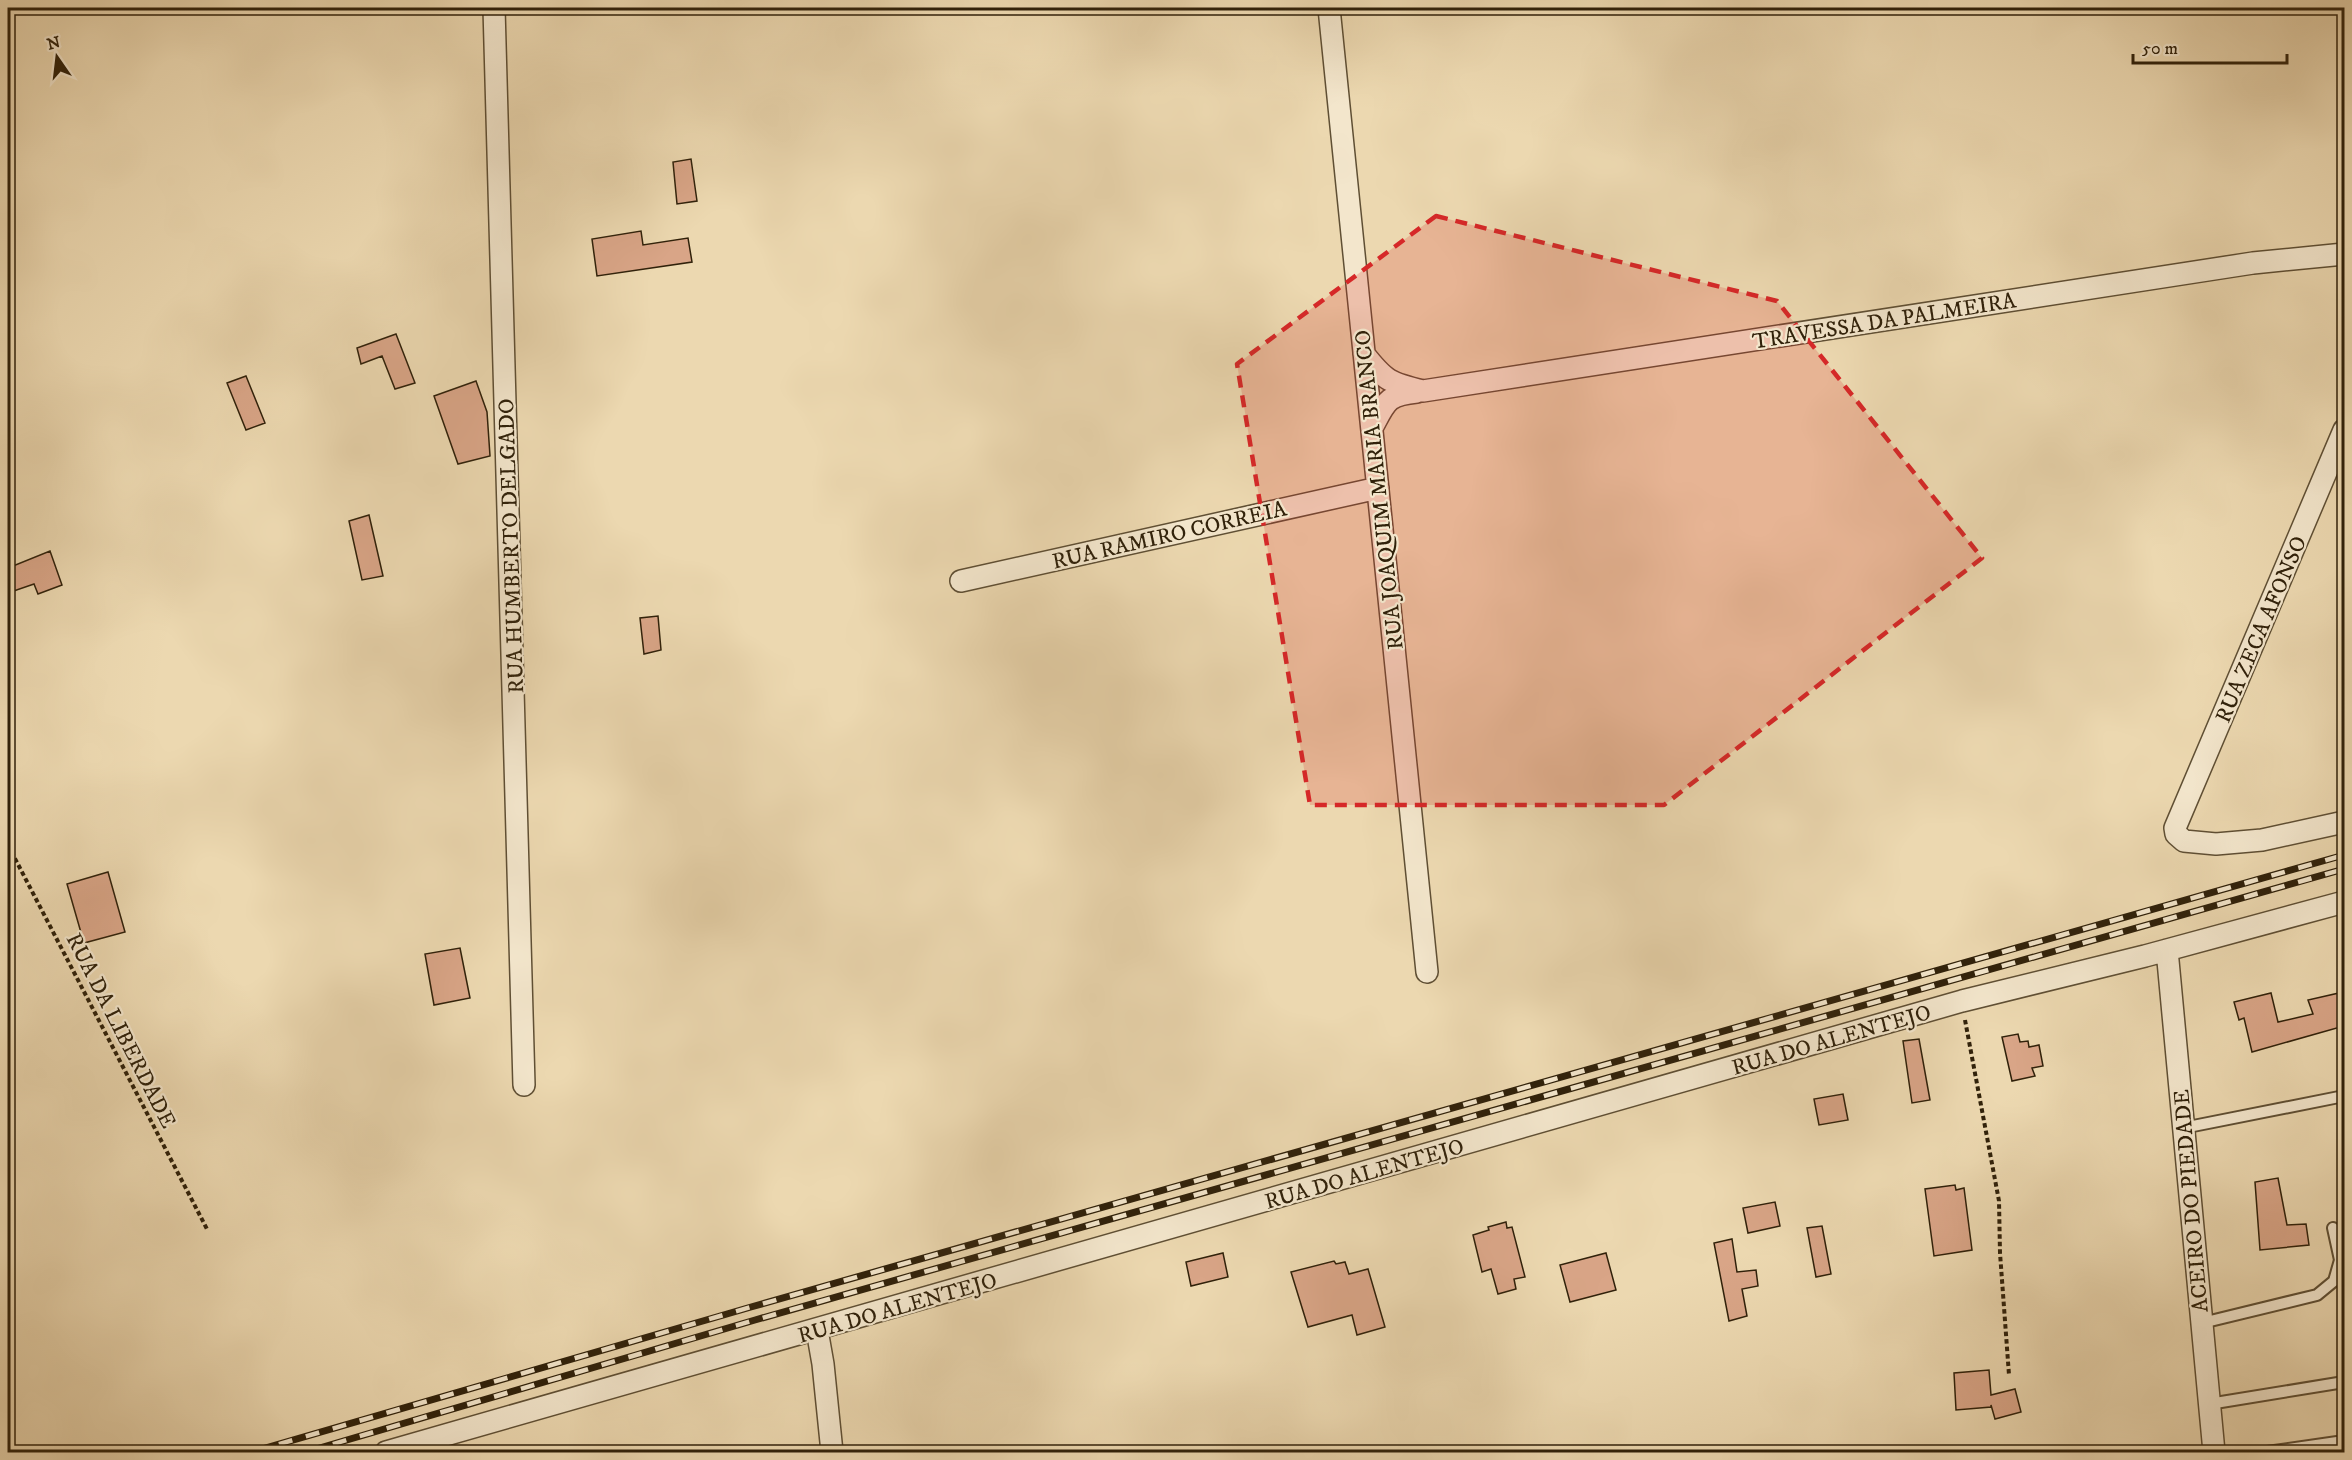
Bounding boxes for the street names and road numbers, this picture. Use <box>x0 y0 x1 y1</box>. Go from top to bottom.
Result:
street label: TRAVESSA DA PALMEIRA <box>1751 287 2019 356</box>
street label: RUA JOAQUIM MARIA BRANCO <box>1349 329 1410 651</box>
street label: RUA HUMBERTO DELGADO <box>493 398 530 694</box>
street label: RUA RAMIRO CORREIA <box>1049 495 1290 576</box>
street label: RUA ZECA AFONSO <box>2210 532 2313 727</box>
street label: RUA DA LIBERDADE <box>60 929 182 1133</box>
street label: RUA DO ALENTEJO <box>1729 999 1934 1082</box>
street label: ACEIRO DO PIEDADE <box>2168 1088 2215 1314</box>
street label: RUA DO ALENTEJO <box>1262 1133 1467 1216</box>
street label: RUA DO ALENTEJO <box>795 1267 1000 1350</box>

